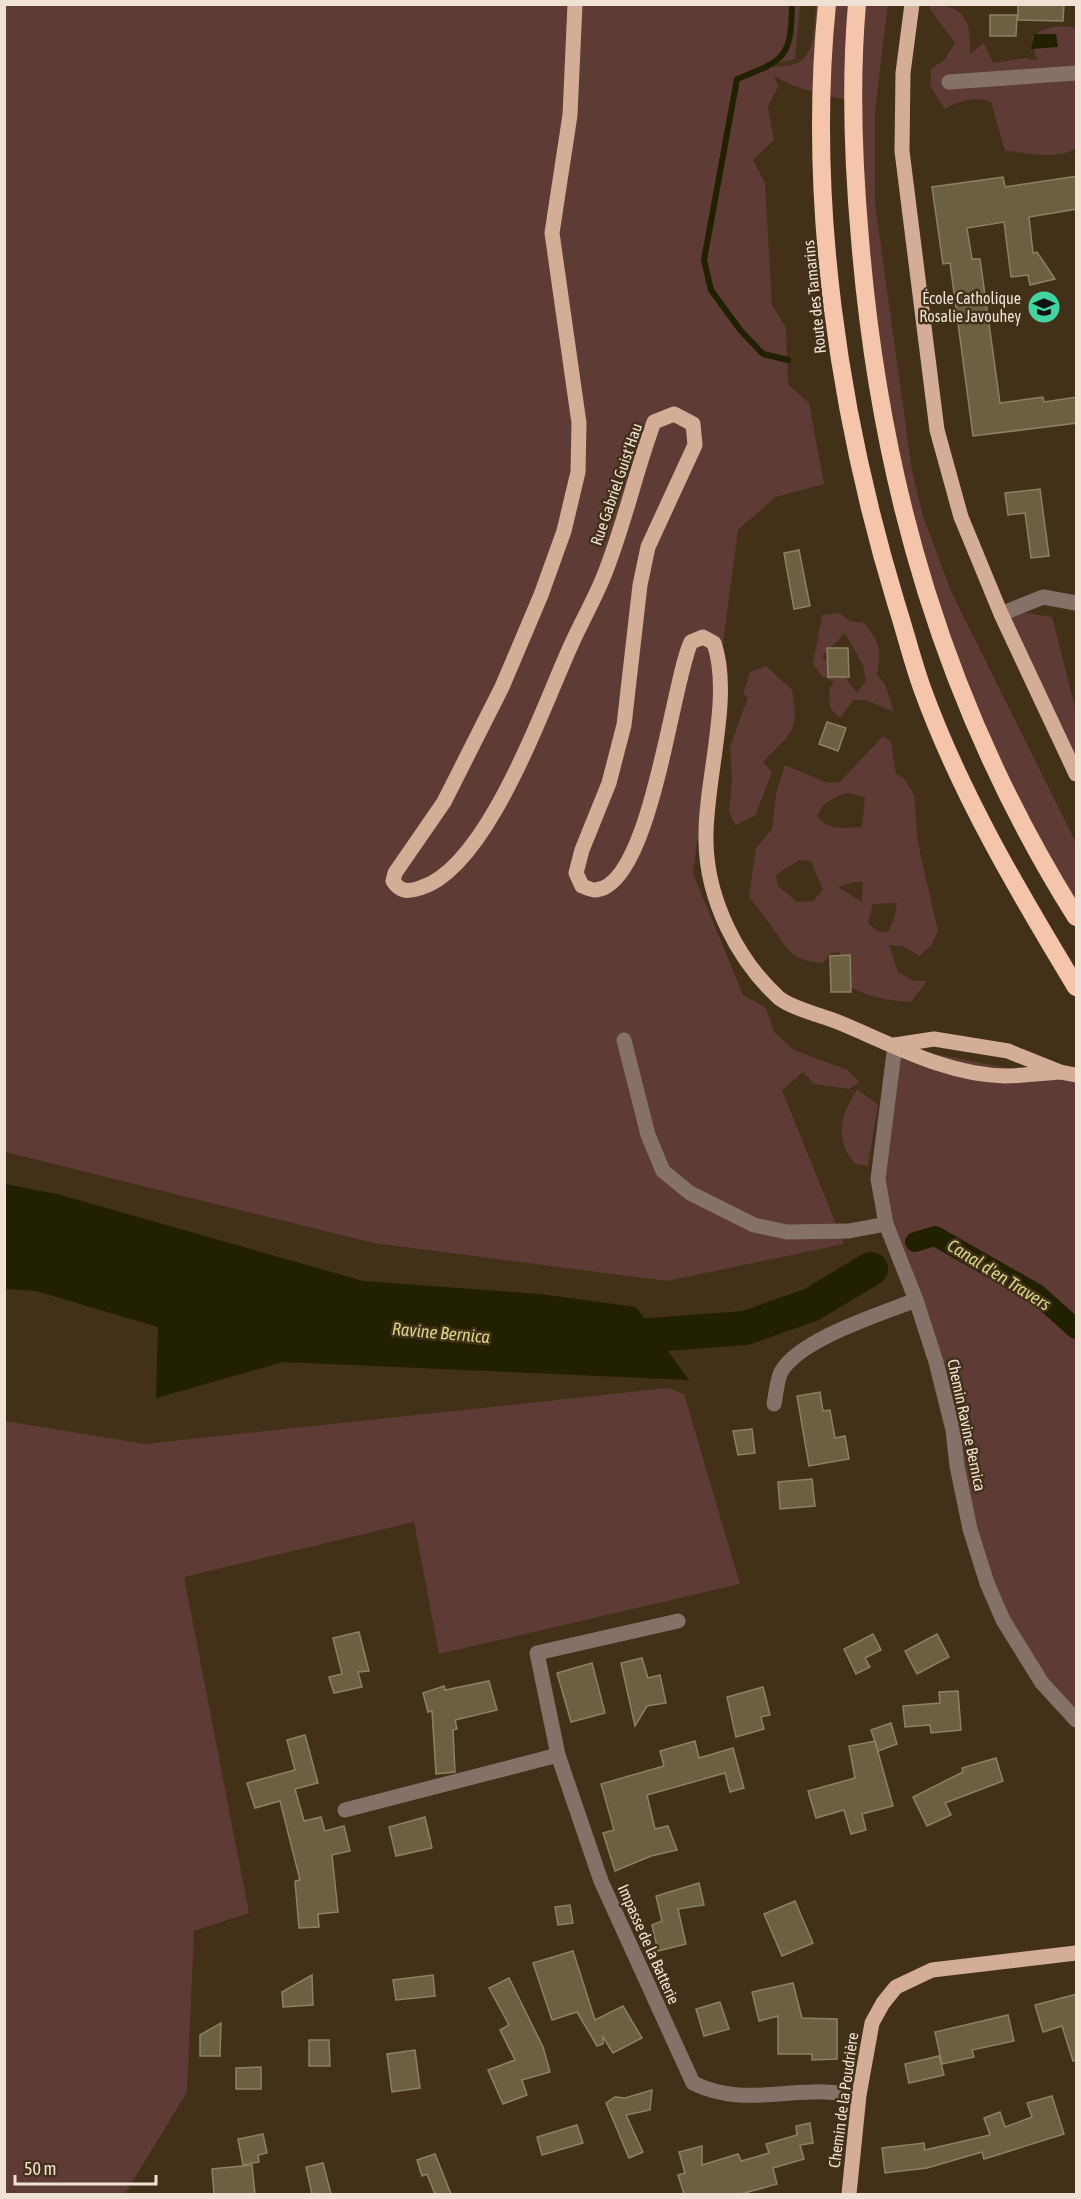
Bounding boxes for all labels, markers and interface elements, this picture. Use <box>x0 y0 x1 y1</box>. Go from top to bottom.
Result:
street label: Route des Tamarins <box>799 239 829 355</box>
place label: École Catholique Rosalie Javouhey <box>919 289 1021 326</box>
school or university icon: École Catholique Rosalie Javouhey <box>1026 289 1062 325</box>
street label: Rue Gabriel Guist'Hau <box>587 421 645 547</box>
water label: Canal d'en Travers <box>944 1234 1055 1315</box>
water label: Ravine Bernica <box>391 1318 491 1347</box>
street label: Chemin Ravine Bernica <box>944 1357 990 1493</box>
street label: Impasse de la Batterie <box>614 1881 684 2007</box>
street label: Chemin de la Poudrière <box>825 2031 861 2169</box>
scale bar <box>15 2148 156 2186</box>
text: 50 m <box>24 2158 56 2179</box>

